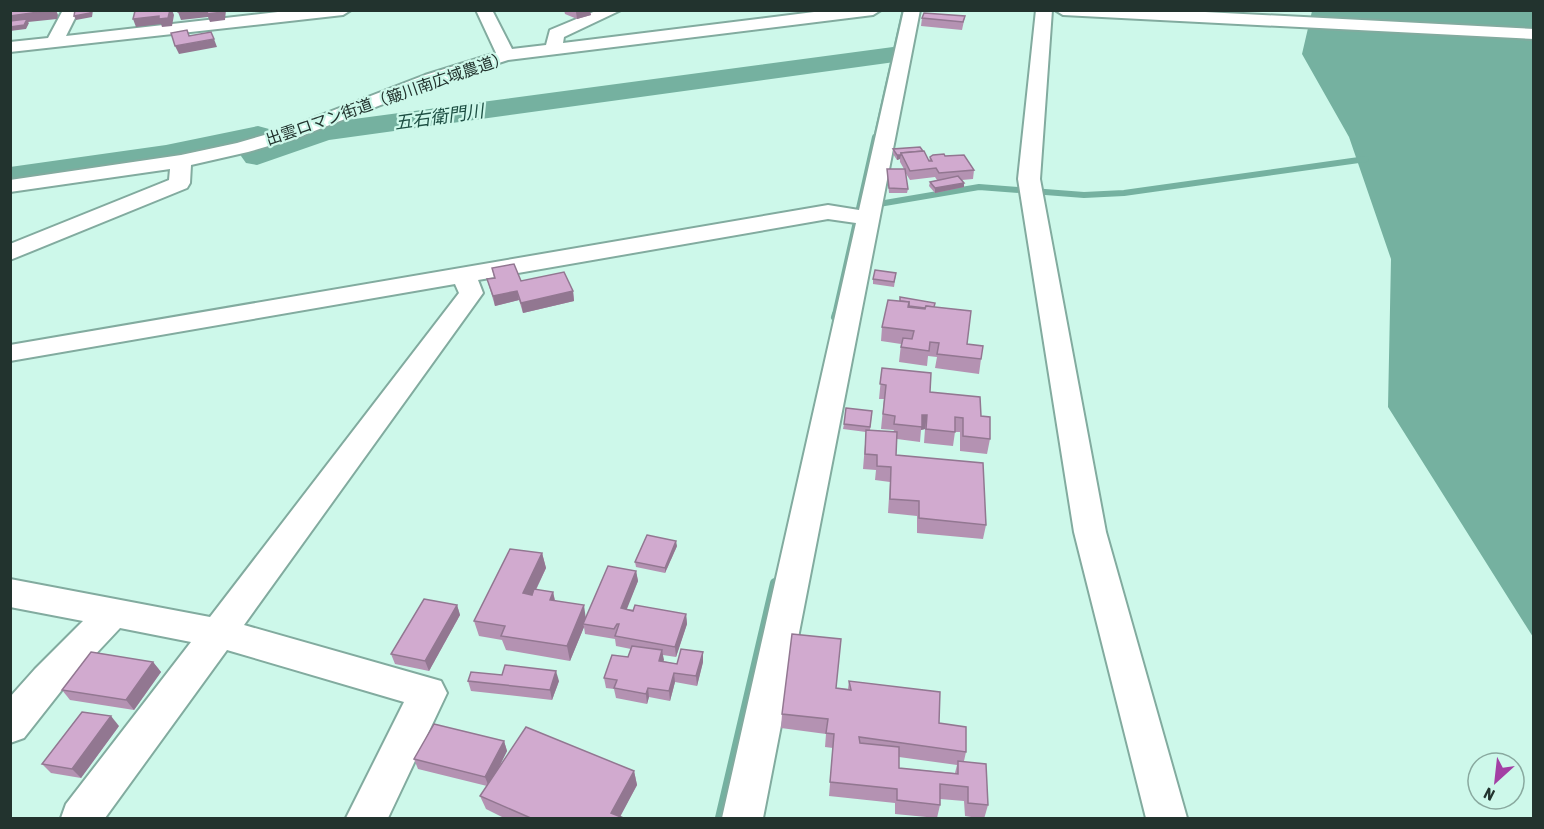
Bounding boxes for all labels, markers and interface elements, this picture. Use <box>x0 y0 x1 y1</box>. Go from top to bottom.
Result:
street label: 出雲ロマン街道（簸川南広域農道） <box>263 48 511 148</box>
water label: 五右衛門川 <box>393 100 487 133</box>
north arrow <box>1466 751 1526 811</box>
text: N <box>1481 784 1497 805</box>

